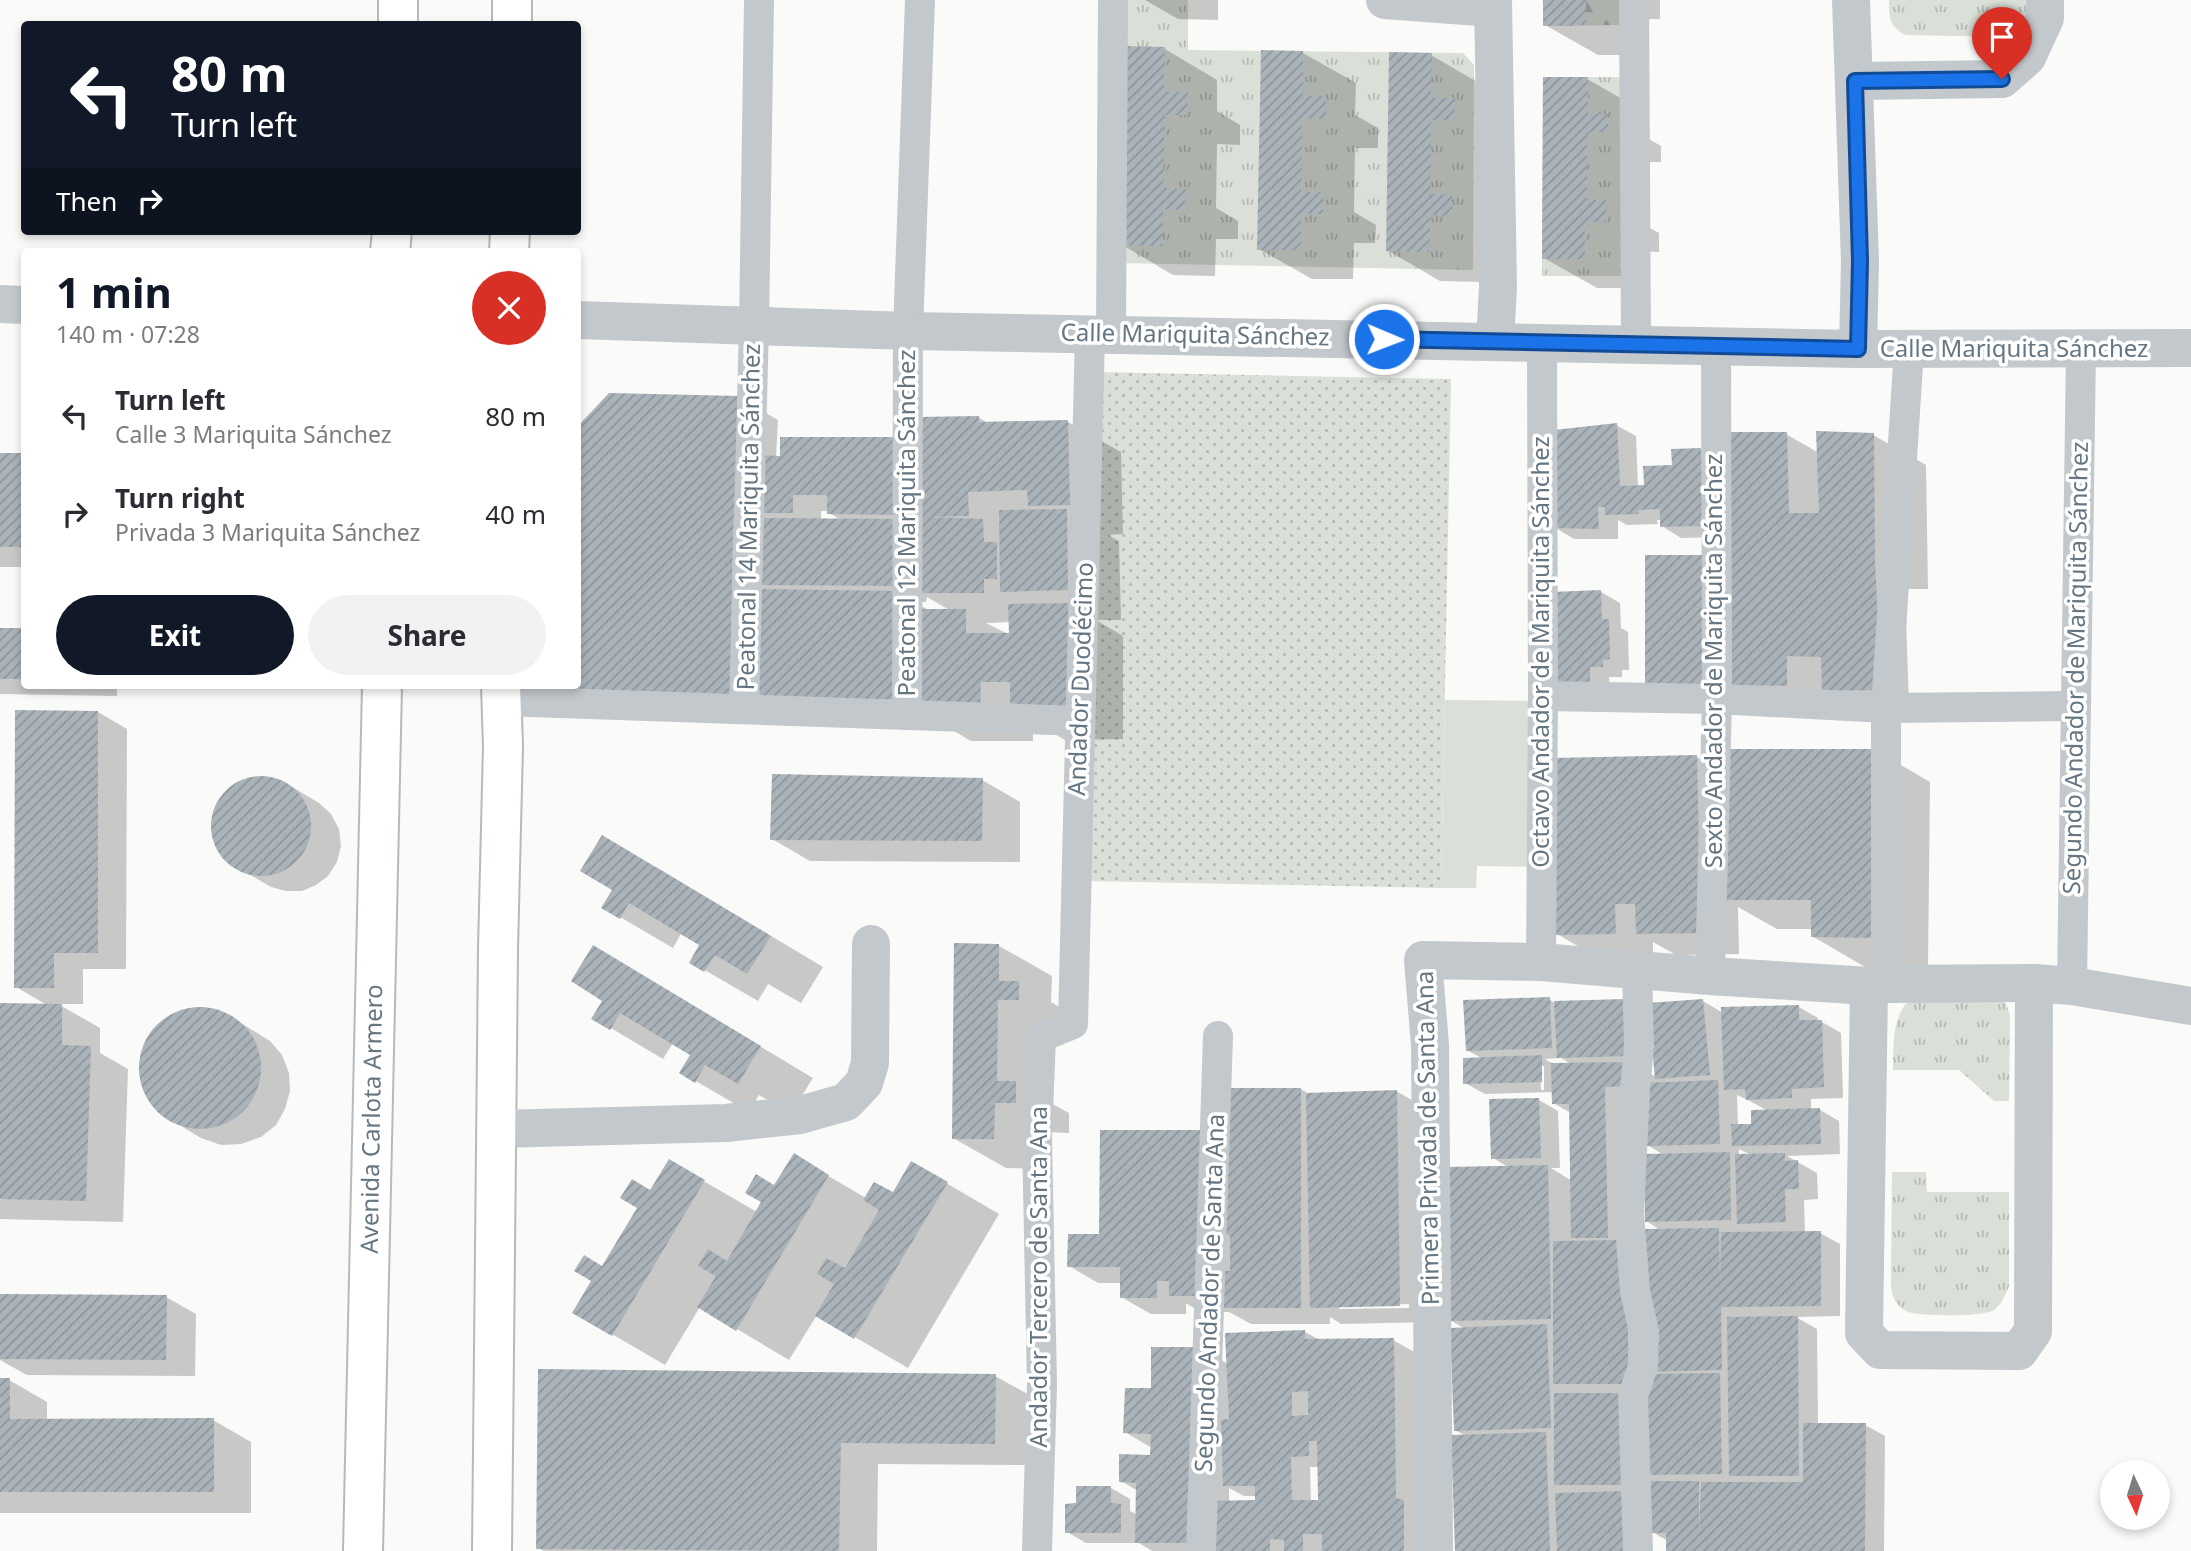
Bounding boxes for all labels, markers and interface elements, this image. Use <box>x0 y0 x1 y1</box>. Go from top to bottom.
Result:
pin <box>1972 7 2032 79</box>
icon: arrive <box>1983 18 2021 56</box>
text: 80 m <box>171 40 288 106</box>
icon: left <box>56 49 147 140</box>
text: Turn left <box>171 103 297 146</box>
icon: right <box>131 182 169 220</box>
text: Then <box>56 183 117 219</box>
text: 1 min <box>56 263 172 320</box>
button: close <box>472 271 546 345</box>
position arrow <box>1347 302 1421 376</box>
street label: Calle Mariquita Sánchez <box>1060 315 1330 352</box>
text: 140 m · 07:28 <box>56 318 200 350</box>
street label: Calle Mariquita Sánchez <box>1880 331 2148 364</box>
street label: Peatonal 14 Mariquita Sánchez <box>728 343 767 691</box>
street label: Peatonal 12 Mariquita Sánchez <box>889 349 922 697</box>
text: Turn left <box>115 382 226 418</box>
icon: left <box>56 397 94 435</box>
text: 80 m <box>485 398 546 434</box>
text: Calle 3 Mariquita Sánchez <box>115 418 392 450</box>
street label: Octavo Andador de Mariquita Sánchez <box>1523 436 1556 868</box>
street label: Segundo Andador de Mariquita Sánchez <box>2054 441 2095 895</box>
street label: Sexto Andador de Mariquita Sánchez <box>1696 454 1729 868</box>
text: Turn right <box>115 480 245 516</box>
icon: right <box>56 495 94 533</box>
text: 40 m <box>485 496 546 532</box>
text: Privada 3 Mariquita Sánchez <box>115 516 420 548</box>
street label: Andador Duodécimo <box>1059 562 1100 796</box>
button: Exit <box>56 595 294 675</box>
button: Share <box>308 595 546 675</box>
street label: Primera Privada de Santa Ana <box>1407 971 1446 1306</box>
street label: Avenida Carlota Armero <box>352 984 389 1254</box>
street label: Andador Tercero de Santa Ana <box>1021 1106 1054 1448</box>
street label: Segundo Andador de Santa Ana <box>1186 1113 1231 1473</box>
north arrow <box>2100 1460 2170 1530</box>
map controls <box>2100 1460 2170 1530</box>

